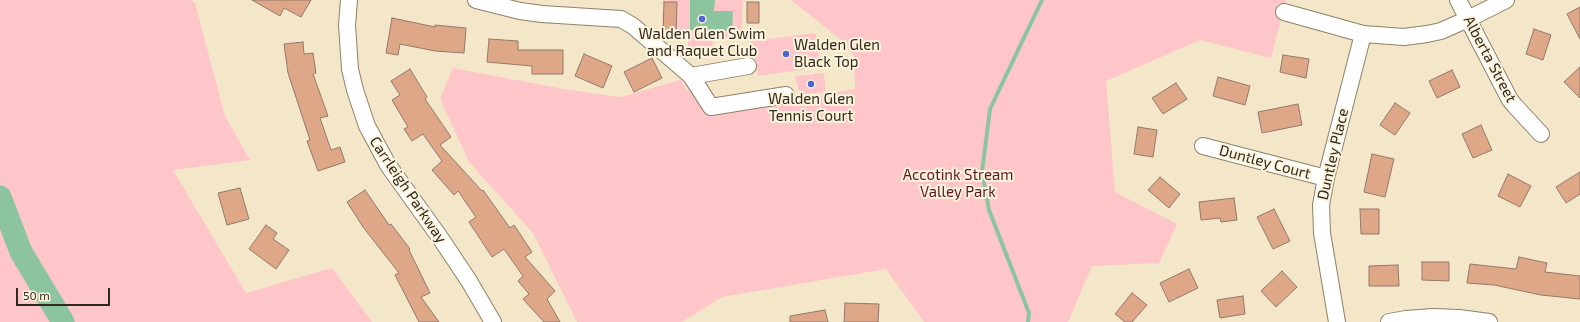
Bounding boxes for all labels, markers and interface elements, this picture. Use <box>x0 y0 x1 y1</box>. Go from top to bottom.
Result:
street label: Alberta Street <box>1460 13 1520 105</box>
marker: Walden Glen Swim and Raquet Club <box>697 14 707 24</box>
place label: Walden Glen Swim and Raquet Club <box>639 25 765 60</box>
place label: Walden Glen Black Top <box>794 36 880 71</box>
marker: Walden Glen Black Top <box>781 49 791 59</box>
marker: Walden Glen Tennis Court <box>806 79 816 89</box>
place label: Walden Glen Tennis Court <box>768 90 854 125</box>
street label: Duntley Place <box>1314 106 1352 202</box>
street label: Carrleigh Parkway <box>366 133 450 247</box>
street label: Duntley Court <box>1217 141 1313 183</box>
park label: Accotink Stream Valley Park <box>903 166 1013 201</box>
scale bar <box>18 280 112 306</box>
text: 50 m <box>23 288 50 302</box>

